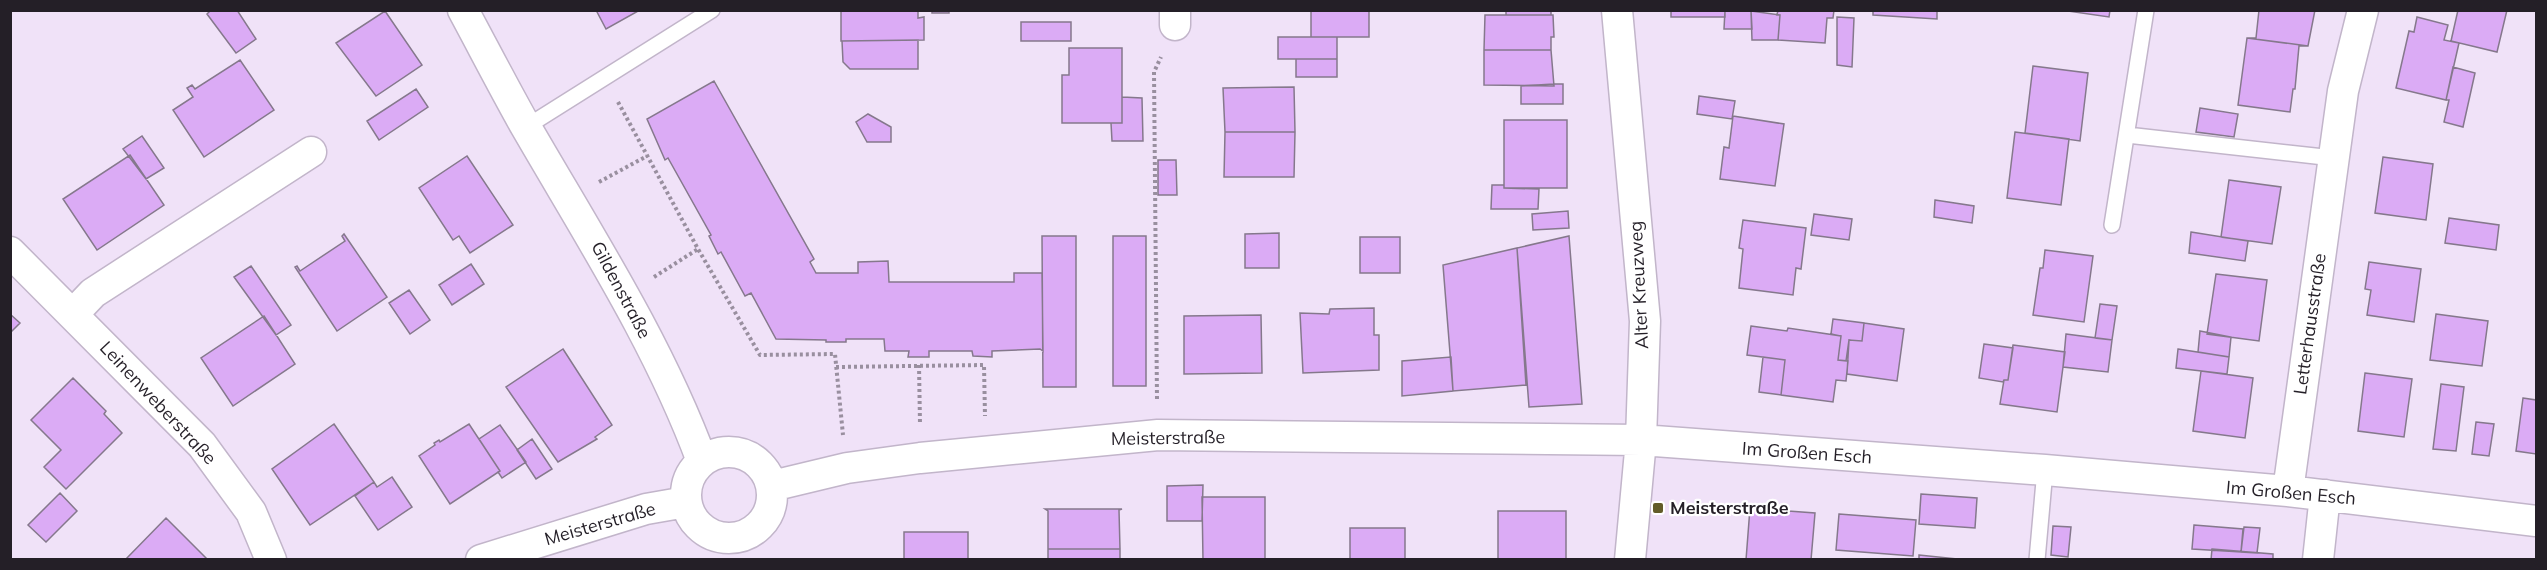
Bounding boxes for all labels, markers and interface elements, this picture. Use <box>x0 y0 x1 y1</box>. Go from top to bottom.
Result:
street label: Alter Kreuzweg <box>1624 220 1653 350</box>
street label: Gildenstraße <box>586 237 657 342</box>
street label: Letterhausstraße <box>2288 252 2331 396</box>
street label: Leinenweberstraße <box>95 336 222 469</box>
street label: Meisterstraße <box>1111 425 1225 450</box>
street label: Im Großen Esch <box>1741 436 1873 469</box>
street label: Im Großen Esch <box>2225 475 2357 510</box>
place label: Meisterstraße <box>1670 496 1789 519</box>
street label: Meisterstraße <box>542 497 658 550</box>
marker: Meisterstraße <box>1651 501 1665 515</box>

